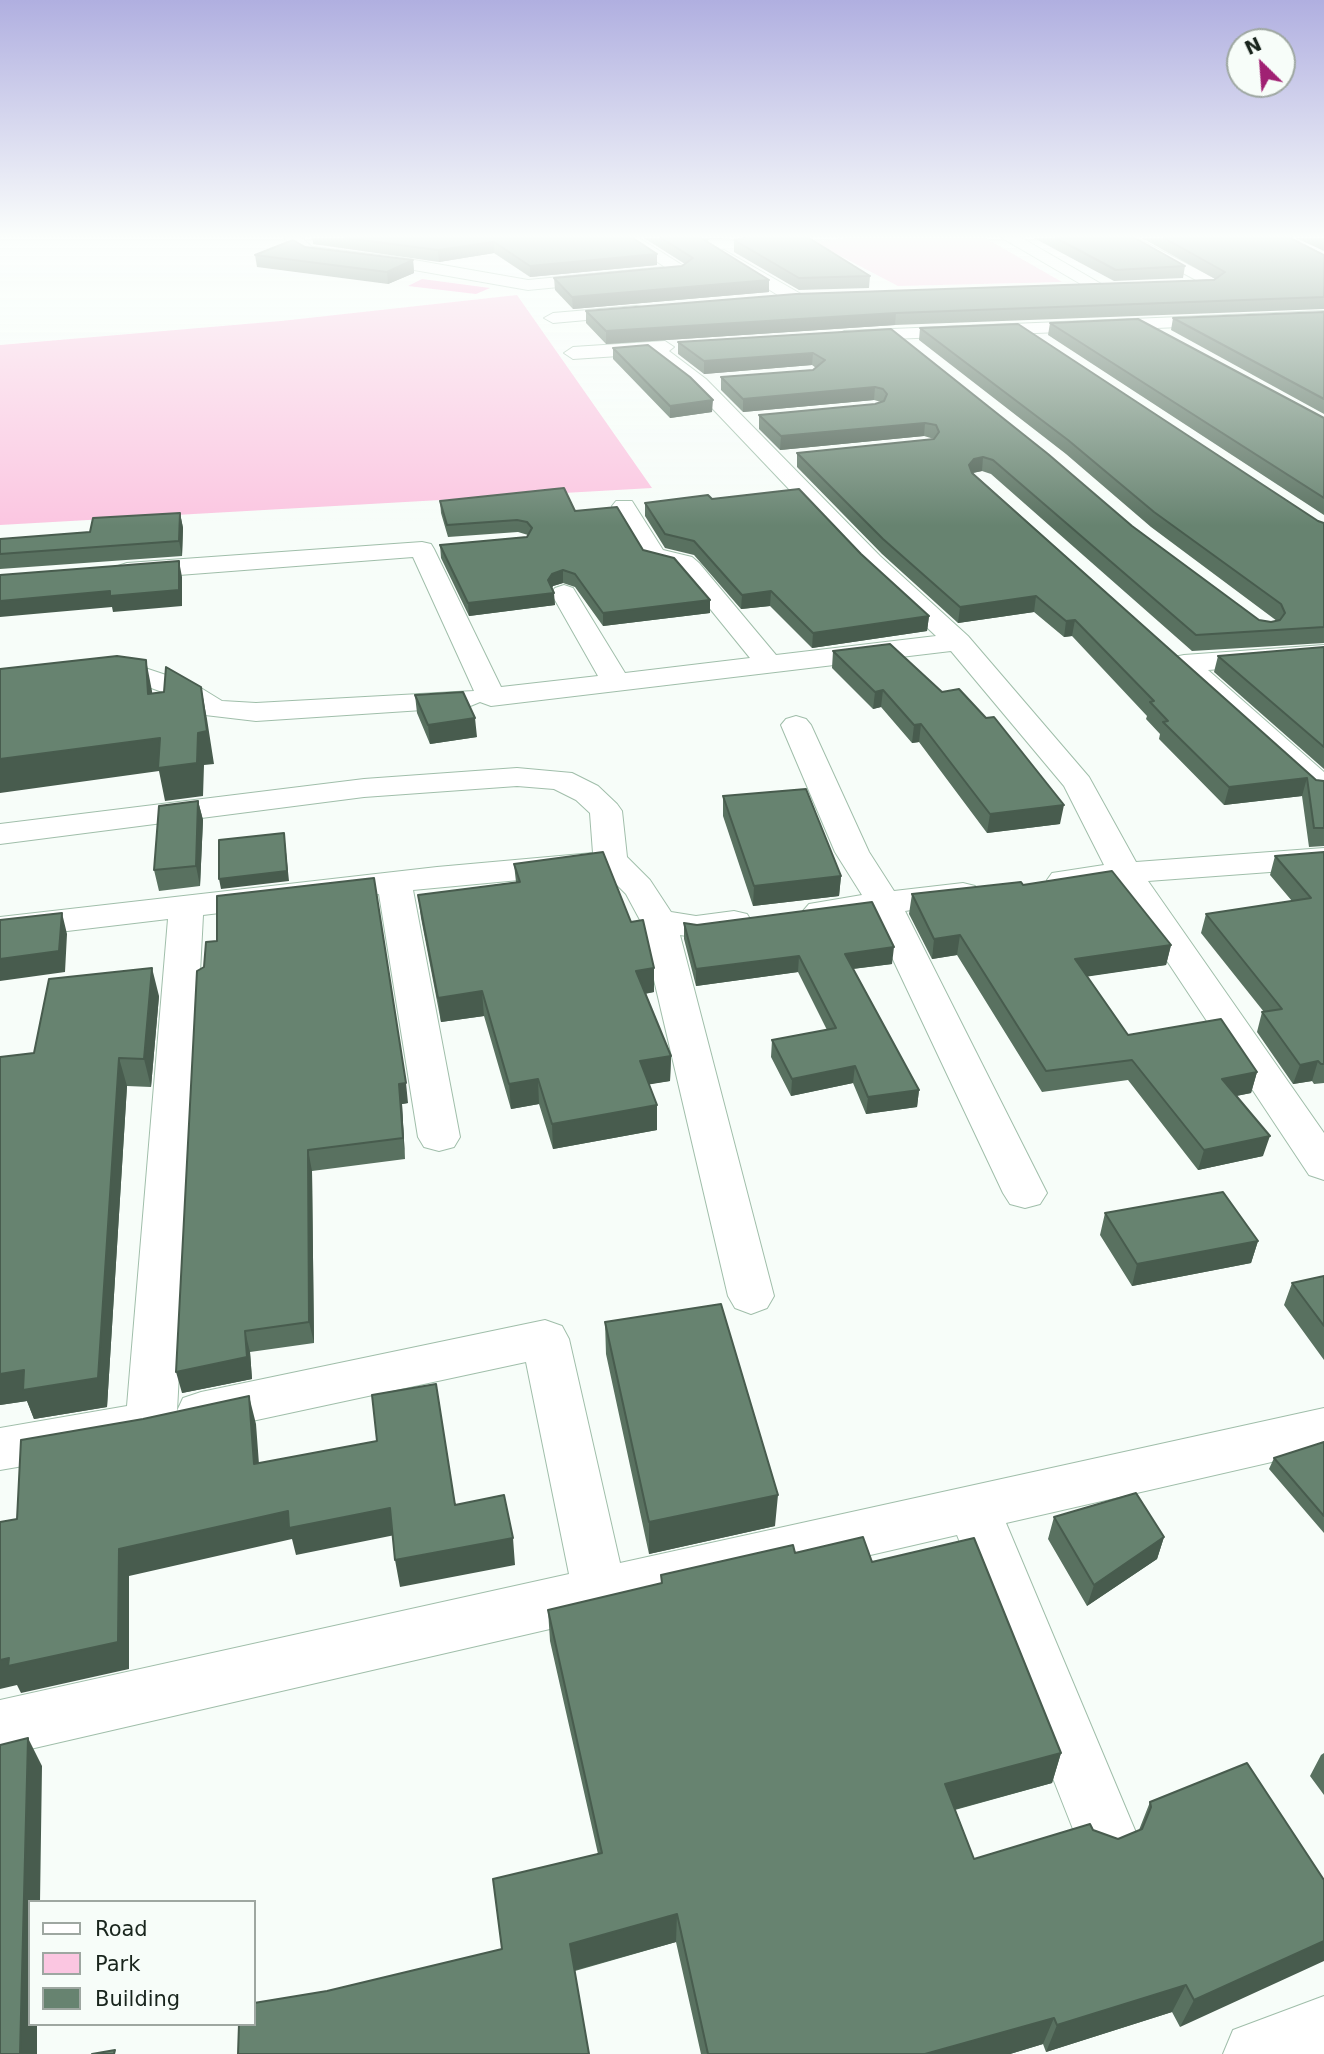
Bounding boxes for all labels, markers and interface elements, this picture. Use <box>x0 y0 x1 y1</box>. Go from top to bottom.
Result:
north arrow <box>1226 28 1296 98</box>
text: N <box>1241 32 1265 59</box>
legend <box>28 1900 256 2026</box>
text: Road <box>95 1917 148 1941</box>
text: Park <box>95 1952 140 1976</box>
text: Building <box>95 1987 180 2011</box>

